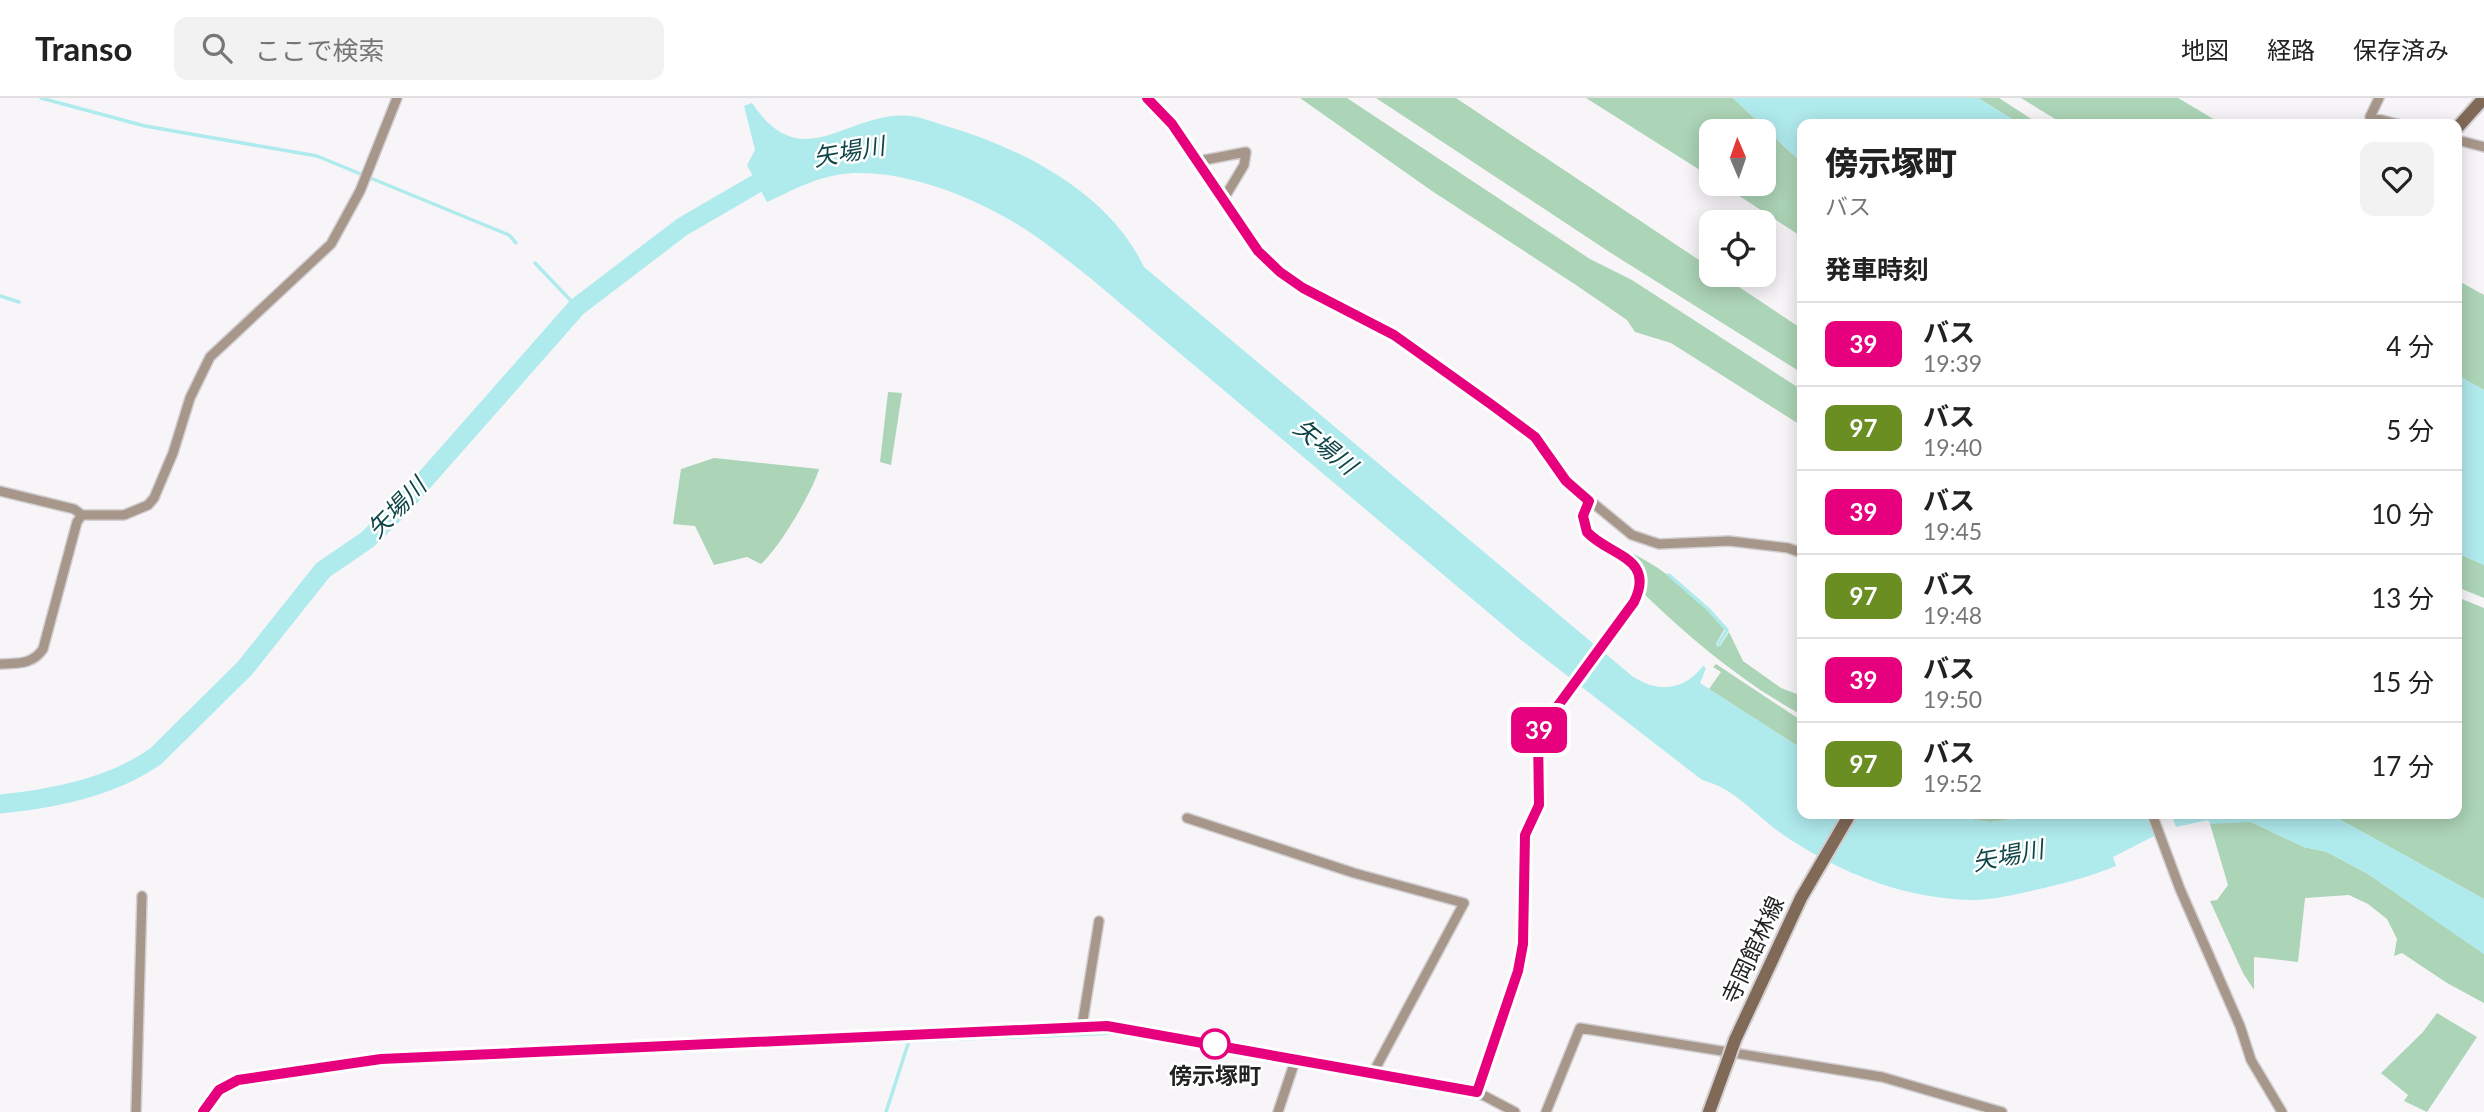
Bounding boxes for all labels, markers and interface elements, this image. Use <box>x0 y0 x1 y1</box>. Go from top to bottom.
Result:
search box <box>174 17 664 80</box>
text: Transo <box>35 28 132 68</box>
icon: search <box>198 29 236 67</box>
text: ここで検索 <box>254 34 384 66</box>
text: 地図 <box>2181 35 2229 64</box>
text: 経路 <box>2267 35 2315 64</box>
text: 保存済み <box>2353 35 2449 64</box>
north arrow <box>1699 119 1776 196</box>
map controls <box>1699 119 1776 287</box>
water label: 矢場川 <box>811 129 890 171</box>
text: 傍示塚町 <box>1825 142 1957 182</box>
button: heart <box>2360 142 2434 216</box>
text: バス <box>1825 192 1871 220</box>
button: locate <box>1699 210 1776 287</box>
text: 発車時刻 <box>1825 253 1929 285</box>
text: バス <box>1923 316 1975 348</box>
text: 39 <box>1850 329 1877 358</box>
text: 4 分 <box>2386 330 2434 362</box>
text: 19:39 <box>1923 349 1982 377</box>
text: バス <box>1923 400 1975 432</box>
water label: 矢場川 <box>1289 412 1365 482</box>
text: 97 <box>1850 413 1877 442</box>
text: 5 分 <box>2386 414 2434 446</box>
text: 19:40 <box>1923 433 1982 461</box>
water label: 矢場川 <box>360 469 433 543</box>
text: バス <box>1923 484 1975 516</box>
text: 39 <box>1850 497 1877 526</box>
text: 10 分 <box>2371 498 2434 530</box>
text: 19:45 <box>1923 517 1982 545</box>
text: バス <box>1923 568 1975 600</box>
text: 97 <box>1850 581 1877 610</box>
text: 13 分 <box>2371 582 2434 614</box>
text: 19:48 <box>1923 601 1982 629</box>
text: バス <box>1923 652 1975 684</box>
text: 39 <box>1850 665 1877 694</box>
text: 15 分 <box>2371 666 2434 698</box>
text: 19:50 <box>1923 685 1982 713</box>
line badge: 39 <box>1508 707 1570 753</box>
text: 39 <box>1525 715 1553 744</box>
text: バス <box>1923 736 1975 768</box>
text: 97 <box>1850 749 1877 778</box>
text: 17 分 <box>2371 750 2434 782</box>
text: 19:52 <box>1923 769 1982 797</box>
water label: 矢場川 <box>1970 833 2049 876</box>
street label: 寺岡館林線 <box>1715 892 1789 1008</box>
marker: 傍示塚町 <box>1200 1029 1230 1059</box>
place label: 傍示塚町 <box>1169 1061 1261 1089</box>

